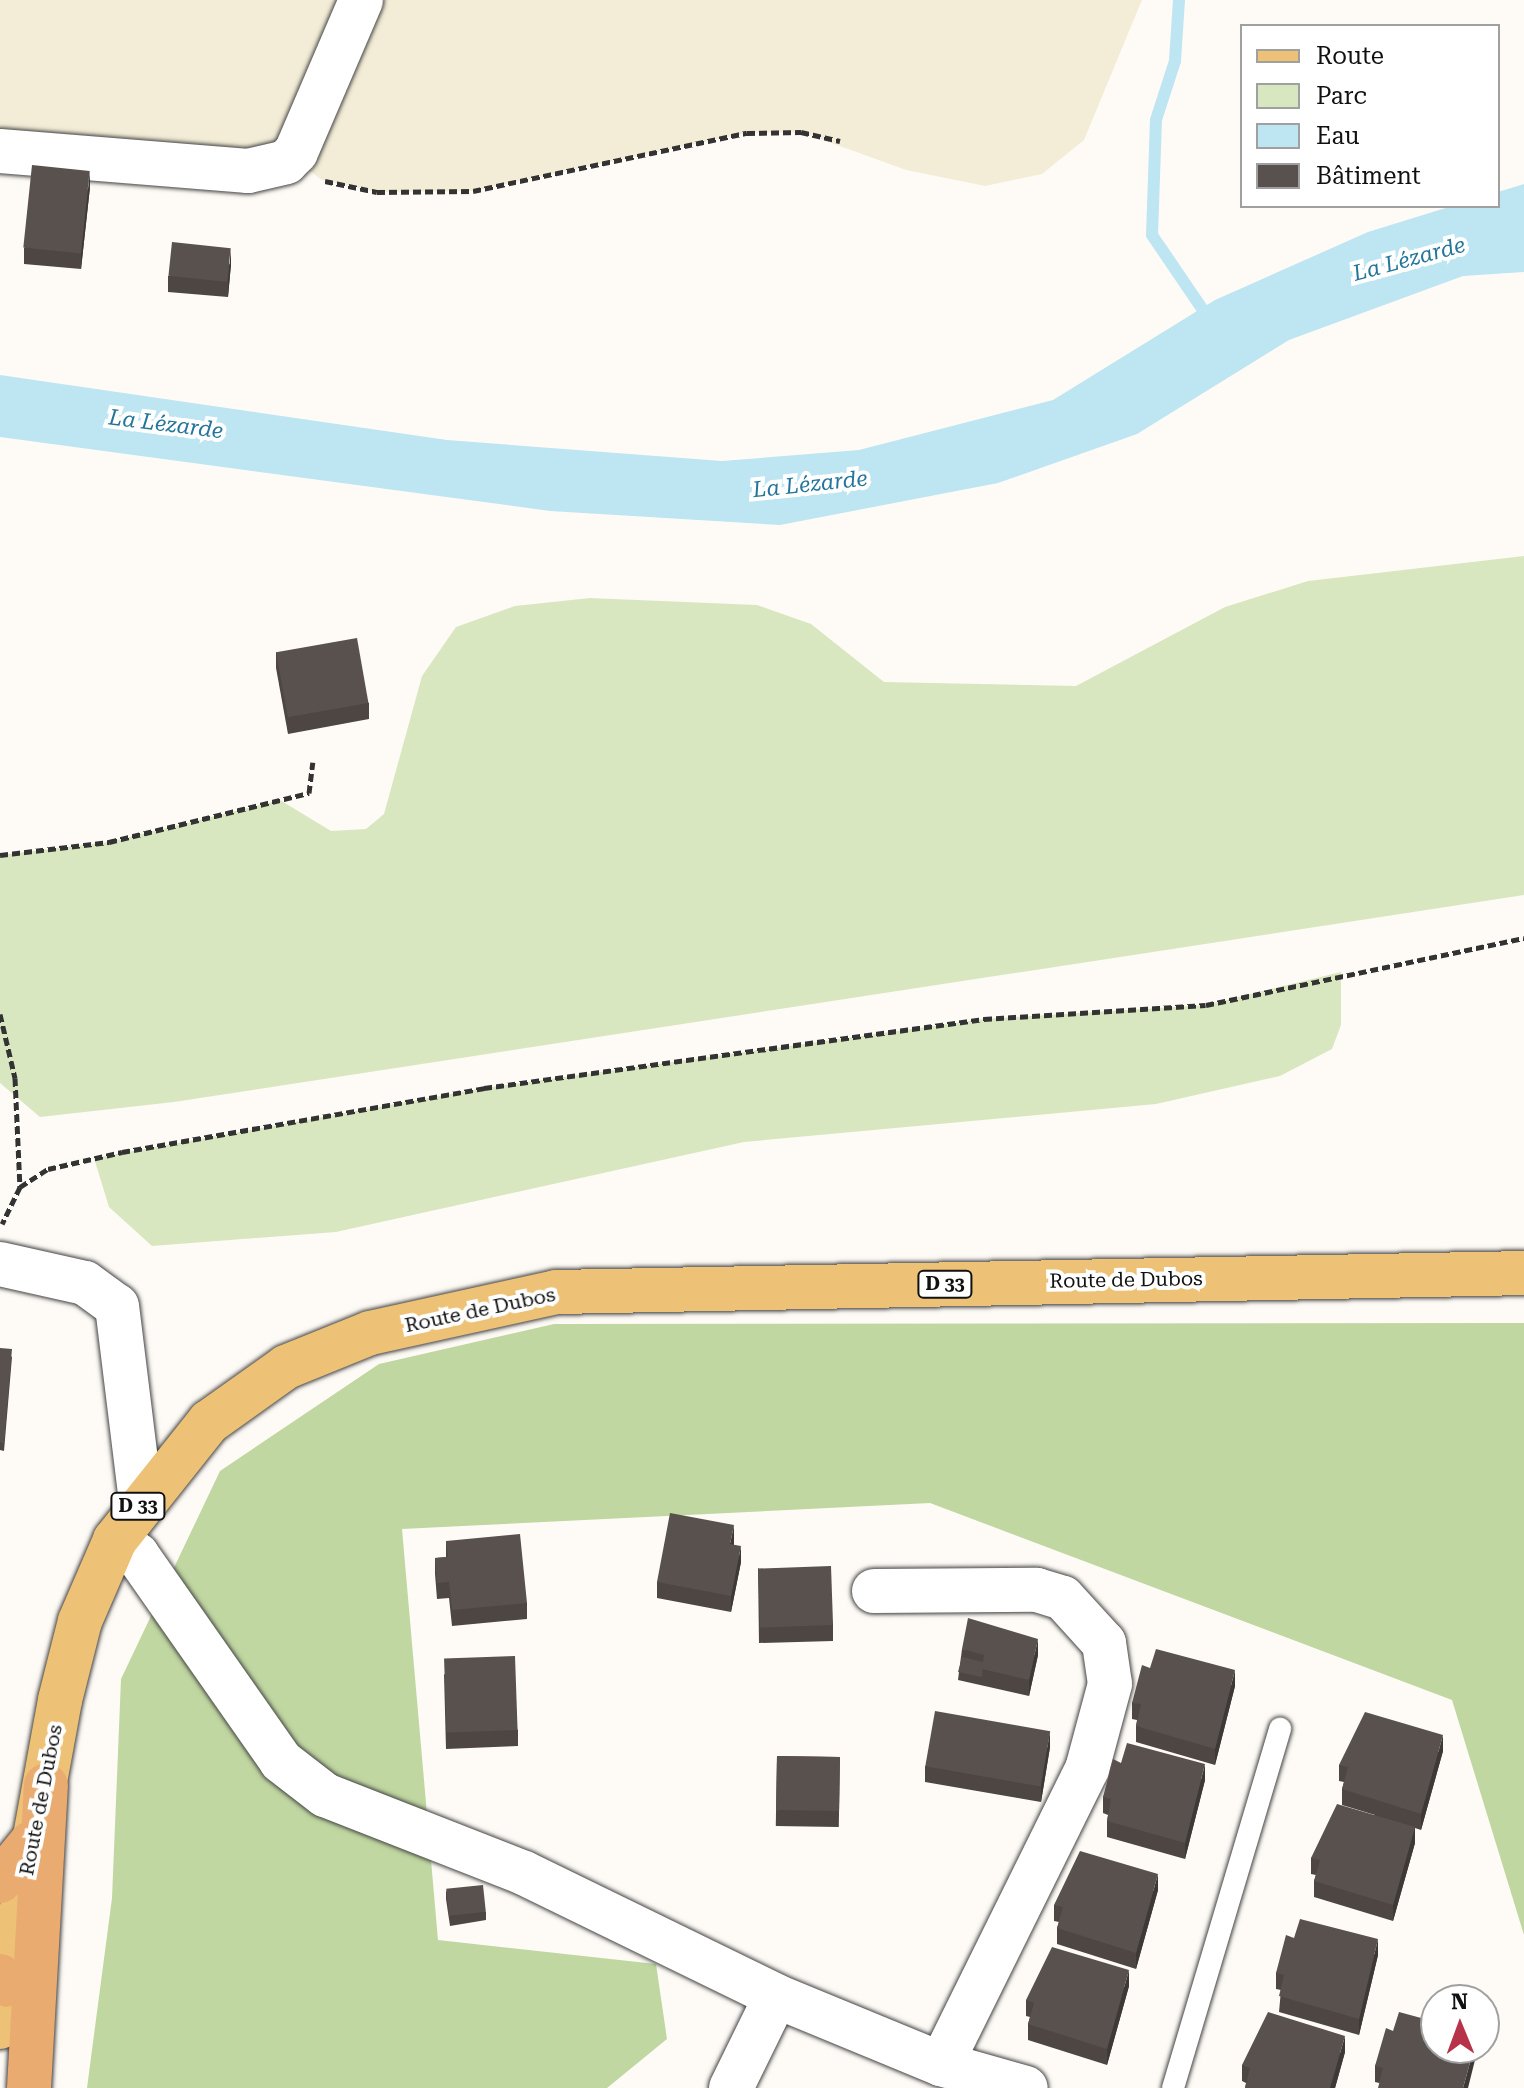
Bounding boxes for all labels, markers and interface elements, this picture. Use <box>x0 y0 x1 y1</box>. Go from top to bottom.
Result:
legend <box>1240 24 1500 208</box>
text: Route <box>1316 42 1384 70</box>
text: Parc <box>1316 82 1367 110</box>
text: Eau <box>1316 122 1359 150</box>
text: Bâtiment <box>1316 162 1421 190</box>
water label: La Lézarde <box>1350 231 1468 287</box>
water label: La Lézarde <box>107 404 225 444</box>
water label: La Lézarde <box>751 465 869 503</box>
street label: Route de Dubos <box>1049 1267 1203 1293</box>
road number: D 33 <box>917 1270 973 1298</box>
street label: Route de Dubos <box>403 1282 557 1338</box>
road number: D 33 <box>110 1492 166 1520</box>
street label: Route de Dubos <box>15 1723 67 1877</box>
north arrow <box>1420 1984 1500 2064</box>
text: N <box>1451 1989 1468 2014</box>

